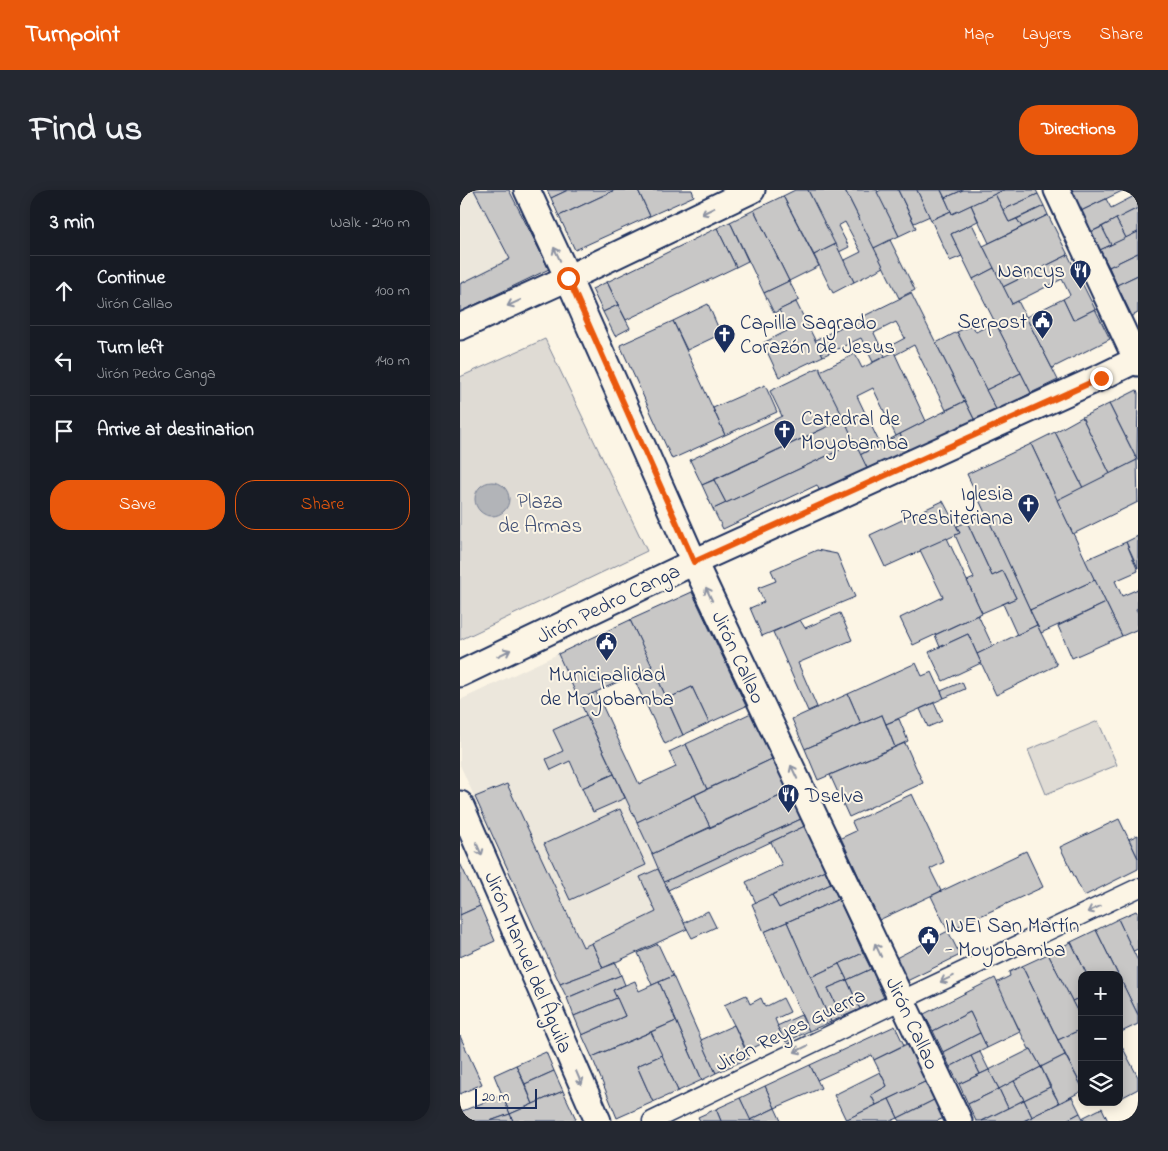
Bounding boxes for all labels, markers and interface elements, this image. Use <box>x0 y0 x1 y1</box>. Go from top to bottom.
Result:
text: Turnpoint <box>25 18 120 53</box>
text: Map <box>964 22 994 48</box>
text: Layers <box>1022 22 1072 48</box>
text: Share <box>1100 22 1143 48</box>
text: Find us <box>30 105 142 156</box>
button: Directions <box>1019 105 1138 155</box>
one-way arrow <box>701 206 716 216</box>
text: 3 min <box>50 208 94 238</box>
text: Walk · 240 m <box>330 211 410 235</box>
one-way arrow <box>552 247 561 262</box>
place label: Nancys <box>997 257 1065 289</box>
restaurant icon: Nancys <box>1069 258 1093 289</box>
text: Continue <box>97 265 165 292</box>
route start <box>557 267 580 290</box>
icon: ahead <box>50 277 78 305</box>
text: 100 m <box>375 279 410 303</box>
text: Jirón Callao <box>97 292 173 316</box>
one-way arrow <box>507 298 522 308</box>
place label: Serpost <box>958 308 1027 338</box>
place label: Capilla Sagrado Corazón de Jesus <box>740 309 895 363</box>
public building icon: Serpost <box>1031 309 1055 340</box>
church icon: Capilla Sagrado Corazón de Jesus <box>712 322 736 353</box>
text: Turn left <box>97 335 164 362</box>
icon: left <box>50 347 78 375</box>
text: 140 m <box>375 349 410 373</box>
text: Jirón Pedro Canga <box>97 362 216 386</box>
route end <box>1090 367 1113 390</box>
place label: Catedral de Moyobamba <box>801 405 908 461</box>
icon: arrive <box>50 417 78 445</box>
text: Arrive at destination <box>97 417 254 444</box>
church icon: Catedral de Moyobamba <box>773 418 797 449</box>
button: Save <box>50 480 225 530</box>
button: Share <box>235 480 410 530</box>
place label: Iglesia Presbiteriana <box>901 480 1013 534</box>
park label: Plaza de Armas <box>498 488 582 542</box>
church icon: Iglesia Presbiteriana <box>1017 493 1041 524</box>
street label: Jirón Pedro Canga <box>532 557 686 654</box>
one-way arrow <box>703 587 713 602</box>
street label: Jirón Callao <box>703 607 772 709</box>
public building icon: Municipalidad de Moyobamba <box>595 630 619 661</box>
one-way arrow <box>496 648 511 657</box>
place label: Municipalidad de Moyobamba <box>540 661 674 717</box>
one-way arrow <box>788 765 798 780</box>
place label: Dselva <box>804 782 864 812</box>
restaurant icon: Dselva <box>777 783 801 814</box>
one-way arrow <box>475 841 485 856</box>
street label: Jirón Manuel del Águila <box>473 867 580 1059</box>
one-way arrow <box>1087 905 1102 914</box>
place label: INEI San Martín - Moyobamba <box>945 912 1079 968</box>
public building icon: INEI San Martín - Moyobamba <box>917 925 941 956</box>
one-way arrow <box>873 943 883 958</box>
map controls <box>1078 971 1123 1106</box>
button: + <box>1078 971 1123 1016</box>
street label: Jirón Callao <box>877 973 946 1075</box>
one-way arrow <box>940 974 955 984</box>
street label: Jirón Reyes Guerra <box>711 981 872 1082</box>
button: − <box>1078 1016 1123 1061</box>
one-way arrow <box>793 1044 808 1054</box>
button: layers <box>1078 1061 1123 1106</box>
one-way arrow <box>575 1070 585 1085</box>
scale bar <box>475 1086 538 1109</box>
text: 20 m <box>482 1087 509 1108</box>

